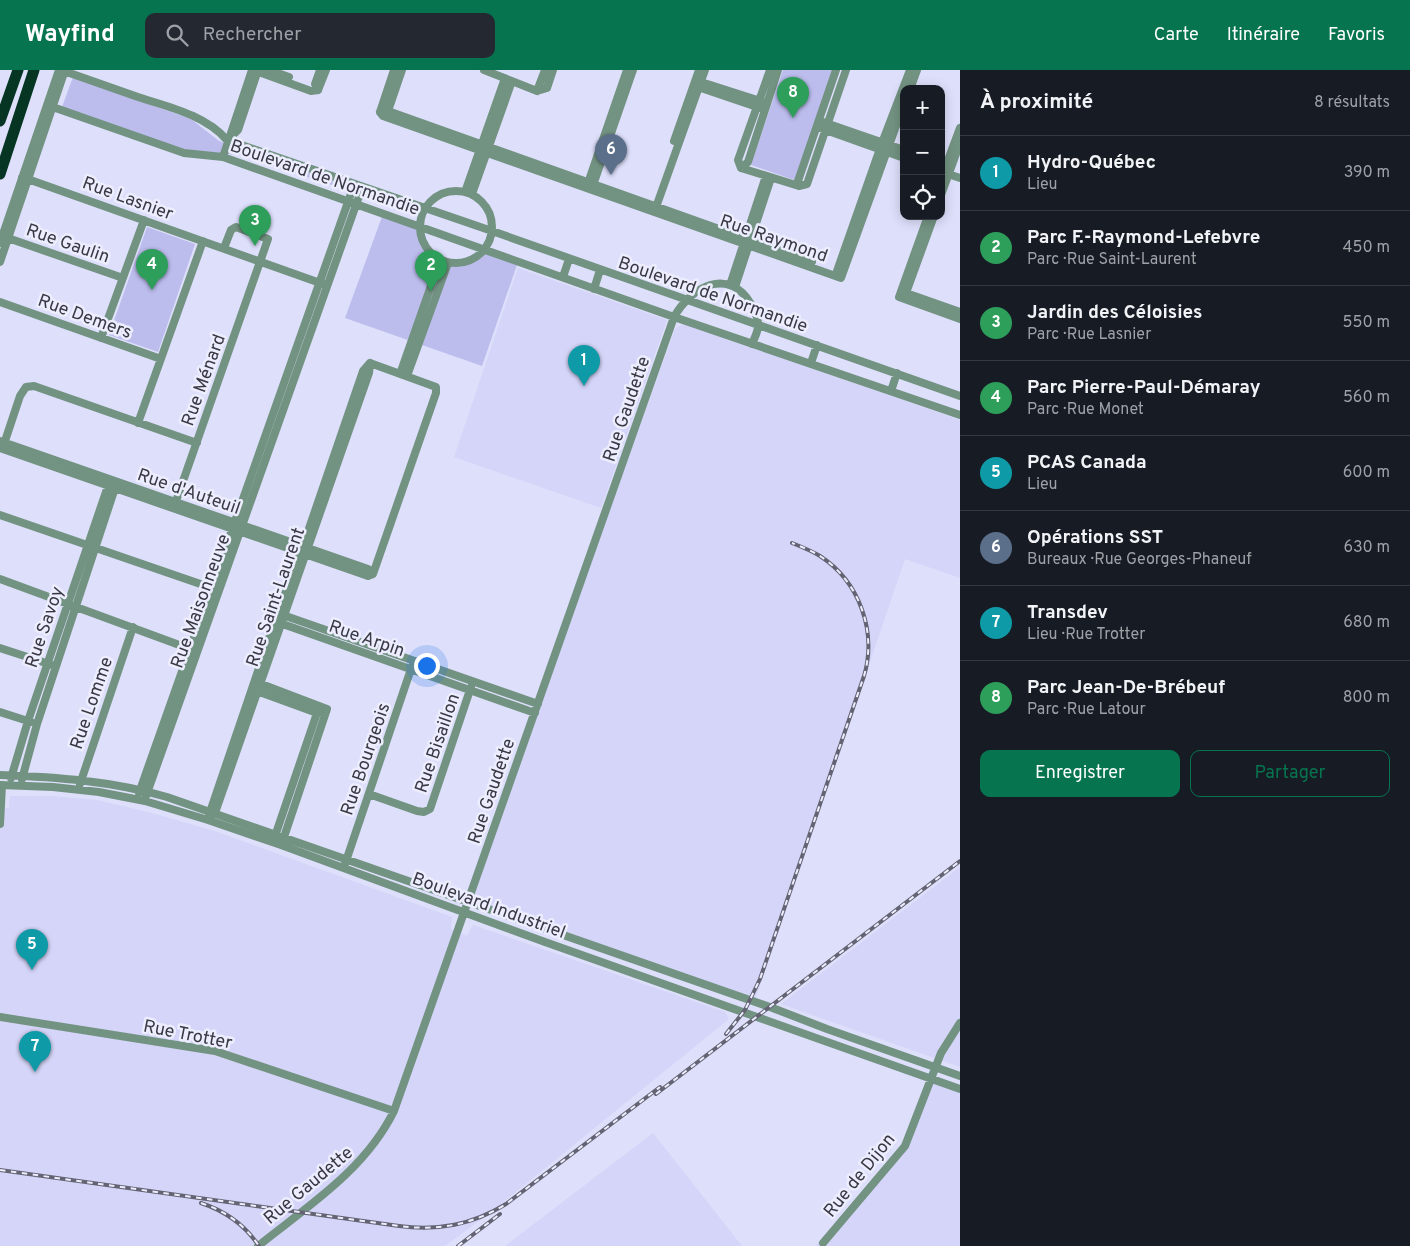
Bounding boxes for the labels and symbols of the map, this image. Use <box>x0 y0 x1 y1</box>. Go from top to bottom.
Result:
pin: 8 <box>777 77 809 118</box>
pin: 6 <box>595 134 627 175</box>
street label: Boulevard de Normandie <box>227 135 422 222</box>
street label: Rue Lasnier <box>79 172 176 226</box>
pin: 3 <box>239 205 271 246</box>
street label: Rue Raymond <box>717 210 830 269</box>
street label: Rue Gaulin <box>23 219 112 269</box>
pin: 4 <box>136 249 168 290</box>
pin: 2 <box>415 250 447 291</box>
street label: Boulevard de Normandie <box>615 252 810 339</box>
street label: Rue Demers <box>34 290 135 345</box>
street label: Rue Ménard <box>177 331 232 430</box>
pin: 1 <box>568 345 600 386</box>
street label: Rue Gaudette <box>599 354 656 465</box>
street label: Rue d'Auteuil <box>134 464 243 521</box>
street label: Rue Saint-Laurent <box>242 525 311 670</box>
street label: Rue Maisonneuve <box>166 531 236 672</box>
street label: Rue Savoy <box>21 584 70 671</box>
street label: Rue Arpin <box>325 616 408 663</box>
your location <box>414 653 440 679</box>
street label: Rue Lomme <box>66 654 119 753</box>
street label: Rue Bisaillon <box>411 691 466 796</box>
street label: Rue Bourgeois <box>336 700 396 819</box>
street label: Rue Gaudette <box>464 736 521 847</box>
street label: Boulevard Industriel <box>409 868 568 945</box>
pin: 5 <box>16 929 48 970</box>
street label: Rue Trotter <box>141 1016 234 1055</box>
pin: 7 <box>19 1031 51 1072</box>
street label: Rue de Dijon <box>819 1129 901 1223</box>
street label: Rue Gaudette <box>259 1142 359 1230</box>

